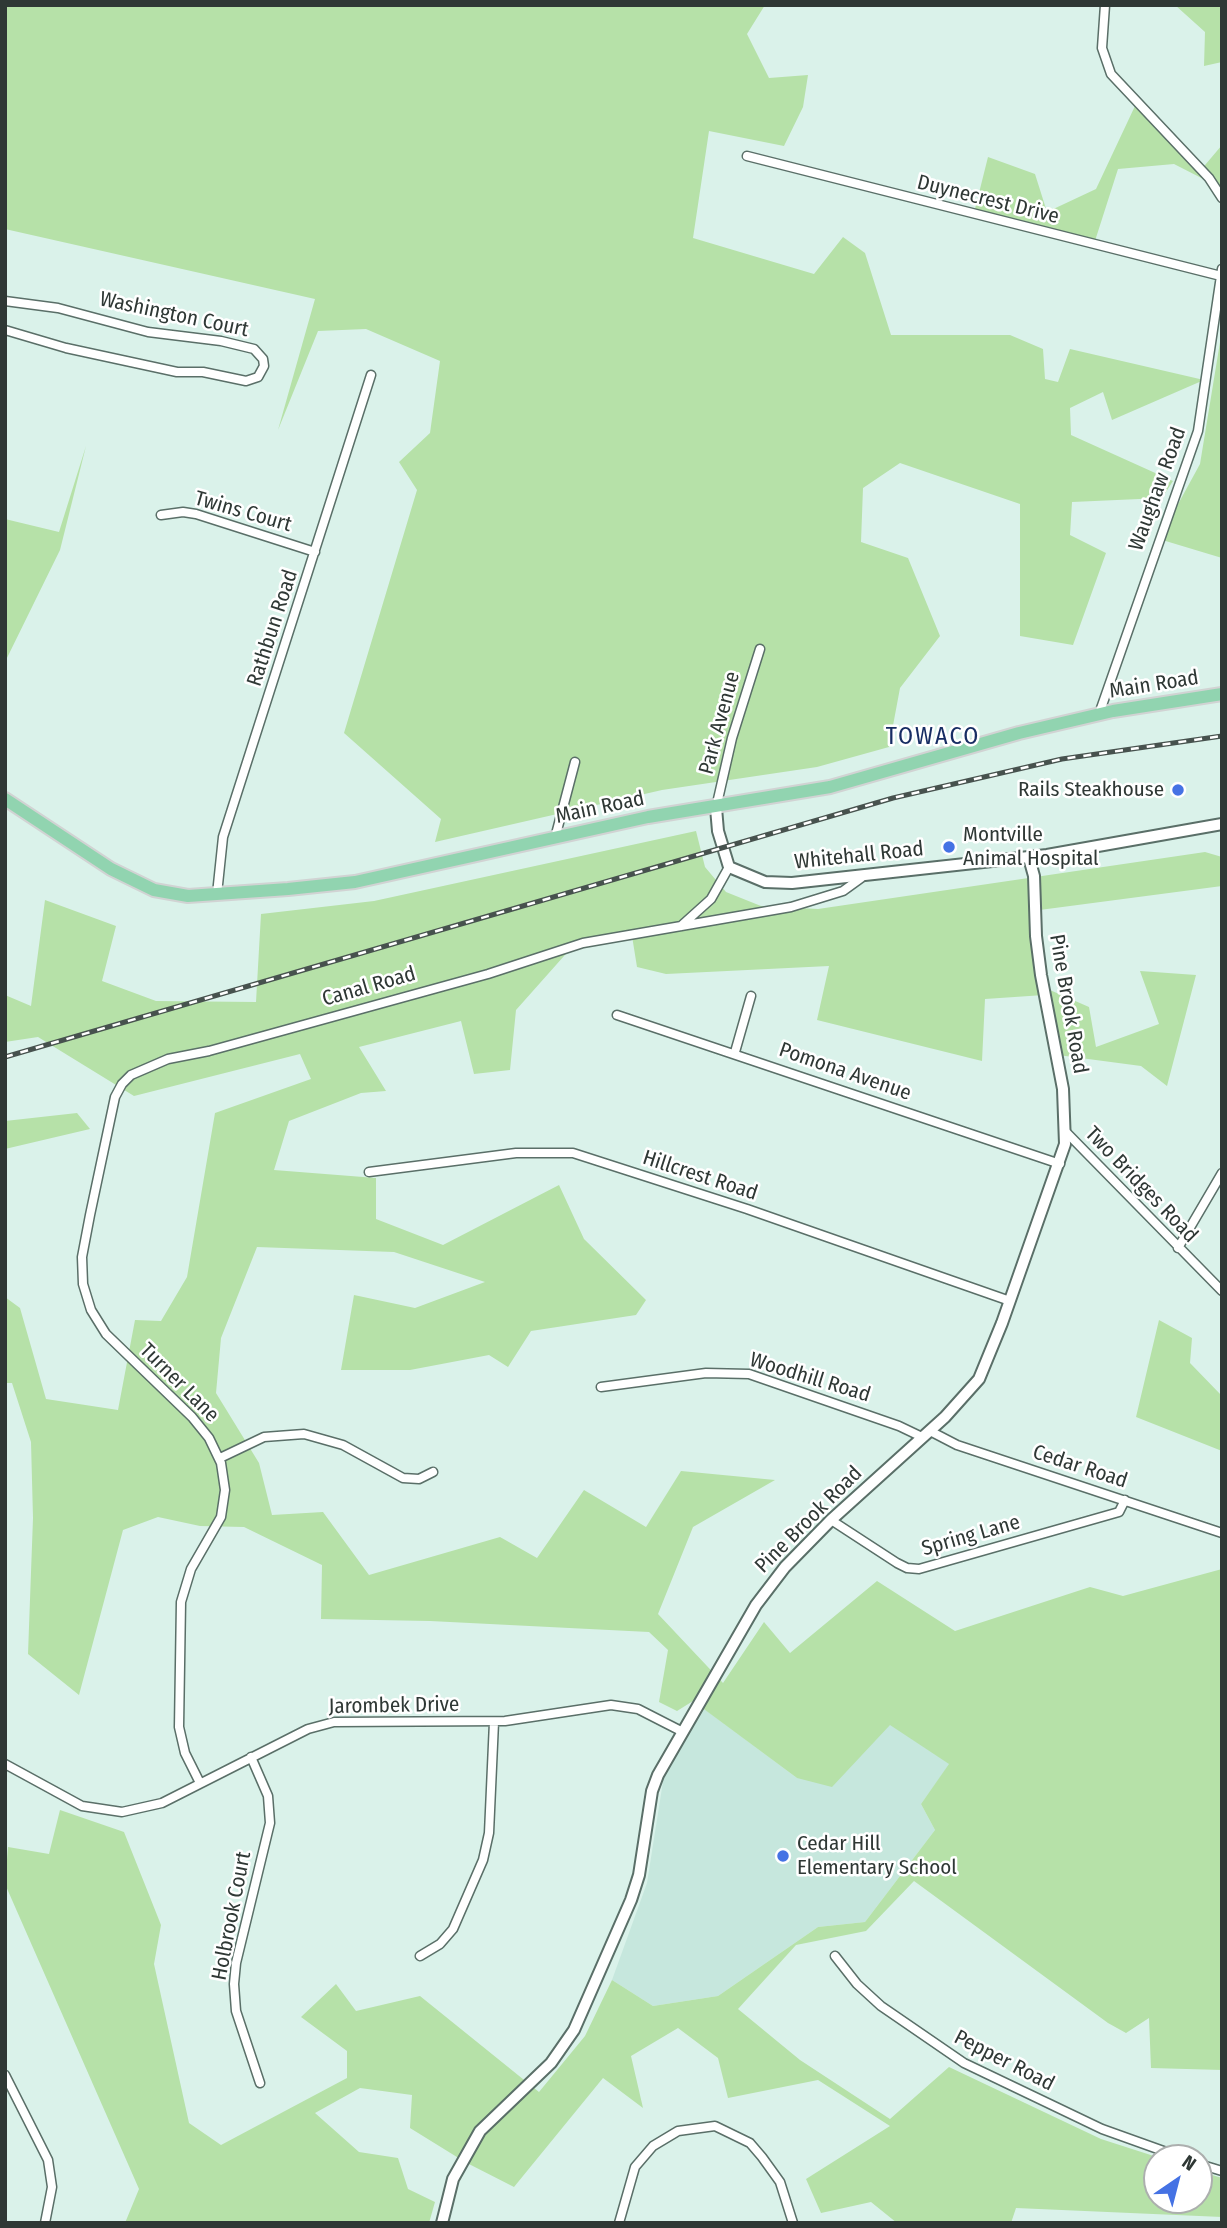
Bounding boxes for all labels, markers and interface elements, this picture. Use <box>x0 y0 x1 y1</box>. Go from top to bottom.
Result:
street label: Duynecrest Drive <box>914 170 1062 230</box>
street label: Washington Court <box>97 287 251 343</box>
street label: Waughaw Road <box>1124 424 1192 554</box>
street label: Twins Court <box>192 486 294 538</box>
street label: Rathbun Road <box>242 566 304 690</box>
street label: Main Road <box>1108 666 1200 704</box>
street label: Park Avenue <box>694 669 746 777</box>
district label: TOWACO <box>887 723 979 751</box>
place label: Rails Steakhouse <box>1018 777 1164 803</box>
marker: Rails Steakhouse <box>1170 782 1186 798</box>
street label: Main Road <box>553 786 647 830</box>
place label: Montville Animal Hospital <box>963 822 1099 872</box>
street label: Whitehall Road <box>793 837 925 875</box>
marker: Montville Animal Hospital <box>941 839 957 855</box>
street label: Pine Brook Road <box>1043 932 1093 1076</box>
street label: Canal Road <box>319 962 419 1012</box>
street label: Pomona Avenue <box>776 1038 914 1106</box>
street label: Two Bridges Road <box>1079 1122 1203 1248</box>
street label: Hillcrest Road <box>639 1146 761 1206</box>
street label: Turner Lane <box>134 1338 224 1428</box>
street label: Woodhill Road <box>747 1348 873 1408</box>
street label: Cedar Road <box>1030 1440 1130 1494</box>
street label: Pine Brook Road <box>750 1461 868 1579</box>
street label: Spring Lane <box>919 1510 1023 1562</box>
street label: Jarombek Drive <box>328 1692 460 1720</box>
place label: Cedar Hill Elementary School <box>797 1831 957 1881</box>
marker: Cedar Hill Elementary School <box>775 1848 791 1864</box>
street label: Holbrook Court <box>207 1850 257 1982</box>
street label: Pepper Road <box>950 2025 1058 2097</box>
north arrow <box>1143 2144 1213 2214</box>
text: N <box>1178 2150 1200 2176</box>

